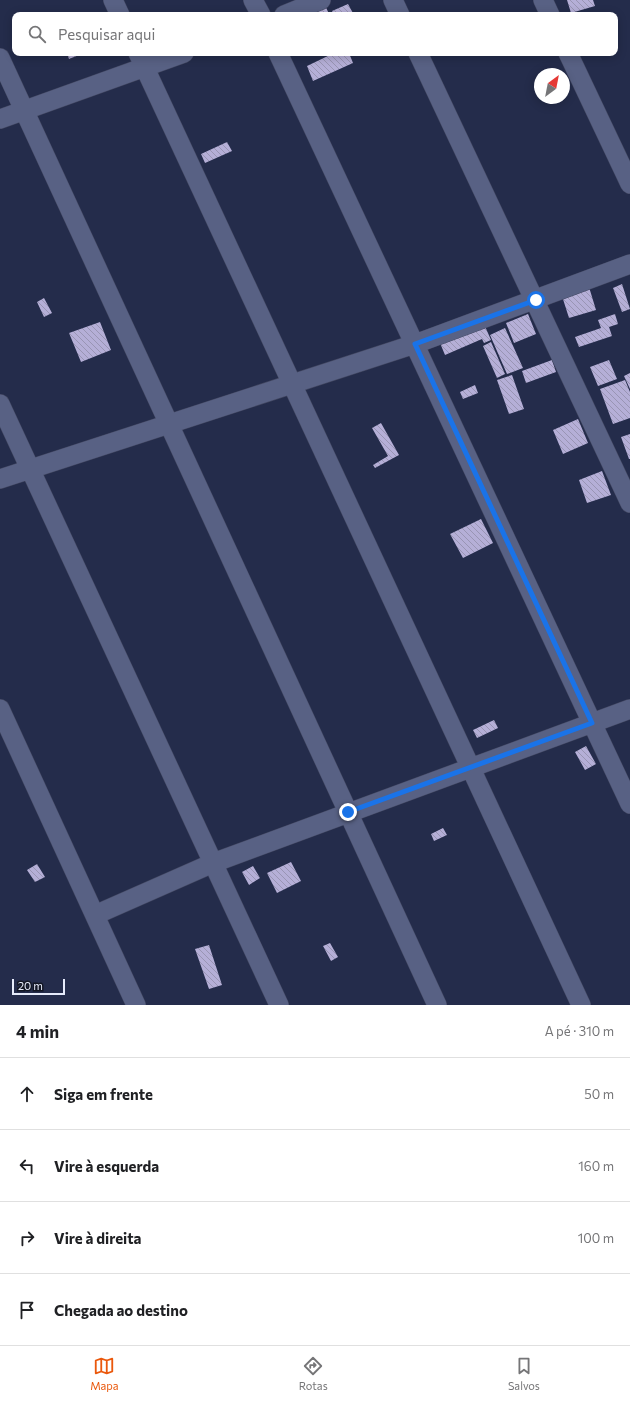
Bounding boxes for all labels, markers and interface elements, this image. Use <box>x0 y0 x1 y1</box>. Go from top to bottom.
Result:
search box <box>12 12 618 56</box>
icon: search <box>26 23 48 45</box>
text: Pesquisar aqui <box>58 25 155 43</box>
north arrow <box>534 68 570 104</box>
route start <box>527 291 545 309</box>
route end <box>339 803 357 821</box>
scale bar <box>12 977 65 996</box>
text: 20 m <box>18 979 43 992</box>
text: 4 min <box>16 1021 59 1042</box>
text: A pé · 310 m <box>545 1023 614 1039</box>
icon: ahead <box>16 1083 38 1105</box>
text: Siga em frente <box>54 1085 153 1103</box>
text: 50 m <box>584 1086 614 1102</box>
icon: left <box>16 1155 38 1177</box>
text: Vire à esquerda <box>54 1157 159 1175</box>
text: 160 m <box>578 1158 614 1174</box>
icon: right <box>16 1227 38 1249</box>
text: Vire à direita <box>54 1229 142 1247</box>
text: 100 m <box>578 1230 614 1246</box>
icon: arrive <box>16 1299 38 1321</box>
text: Chegada ao destino <box>54 1301 188 1319</box>
tab: Mapa <box>90 1355 119 1392</box>
tab: Rotas <box>299 1355 328 1392</box>
tab: Salvos <box>508 1355 540 1392</box>

